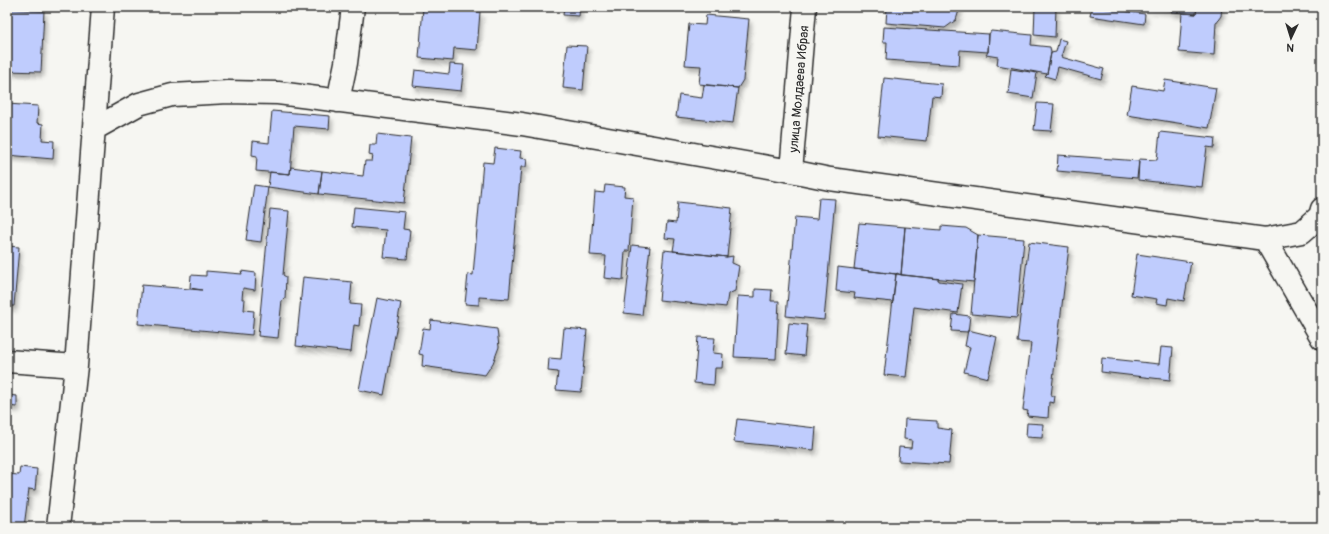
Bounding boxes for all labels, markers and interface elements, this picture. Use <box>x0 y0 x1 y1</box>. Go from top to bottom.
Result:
north arrow <box>1271 18 1311 58</box>
street label: улица Молдаева Ибрая <box>785 25 813 154</box>
text: N <box>1286 41 1295 54</box>

